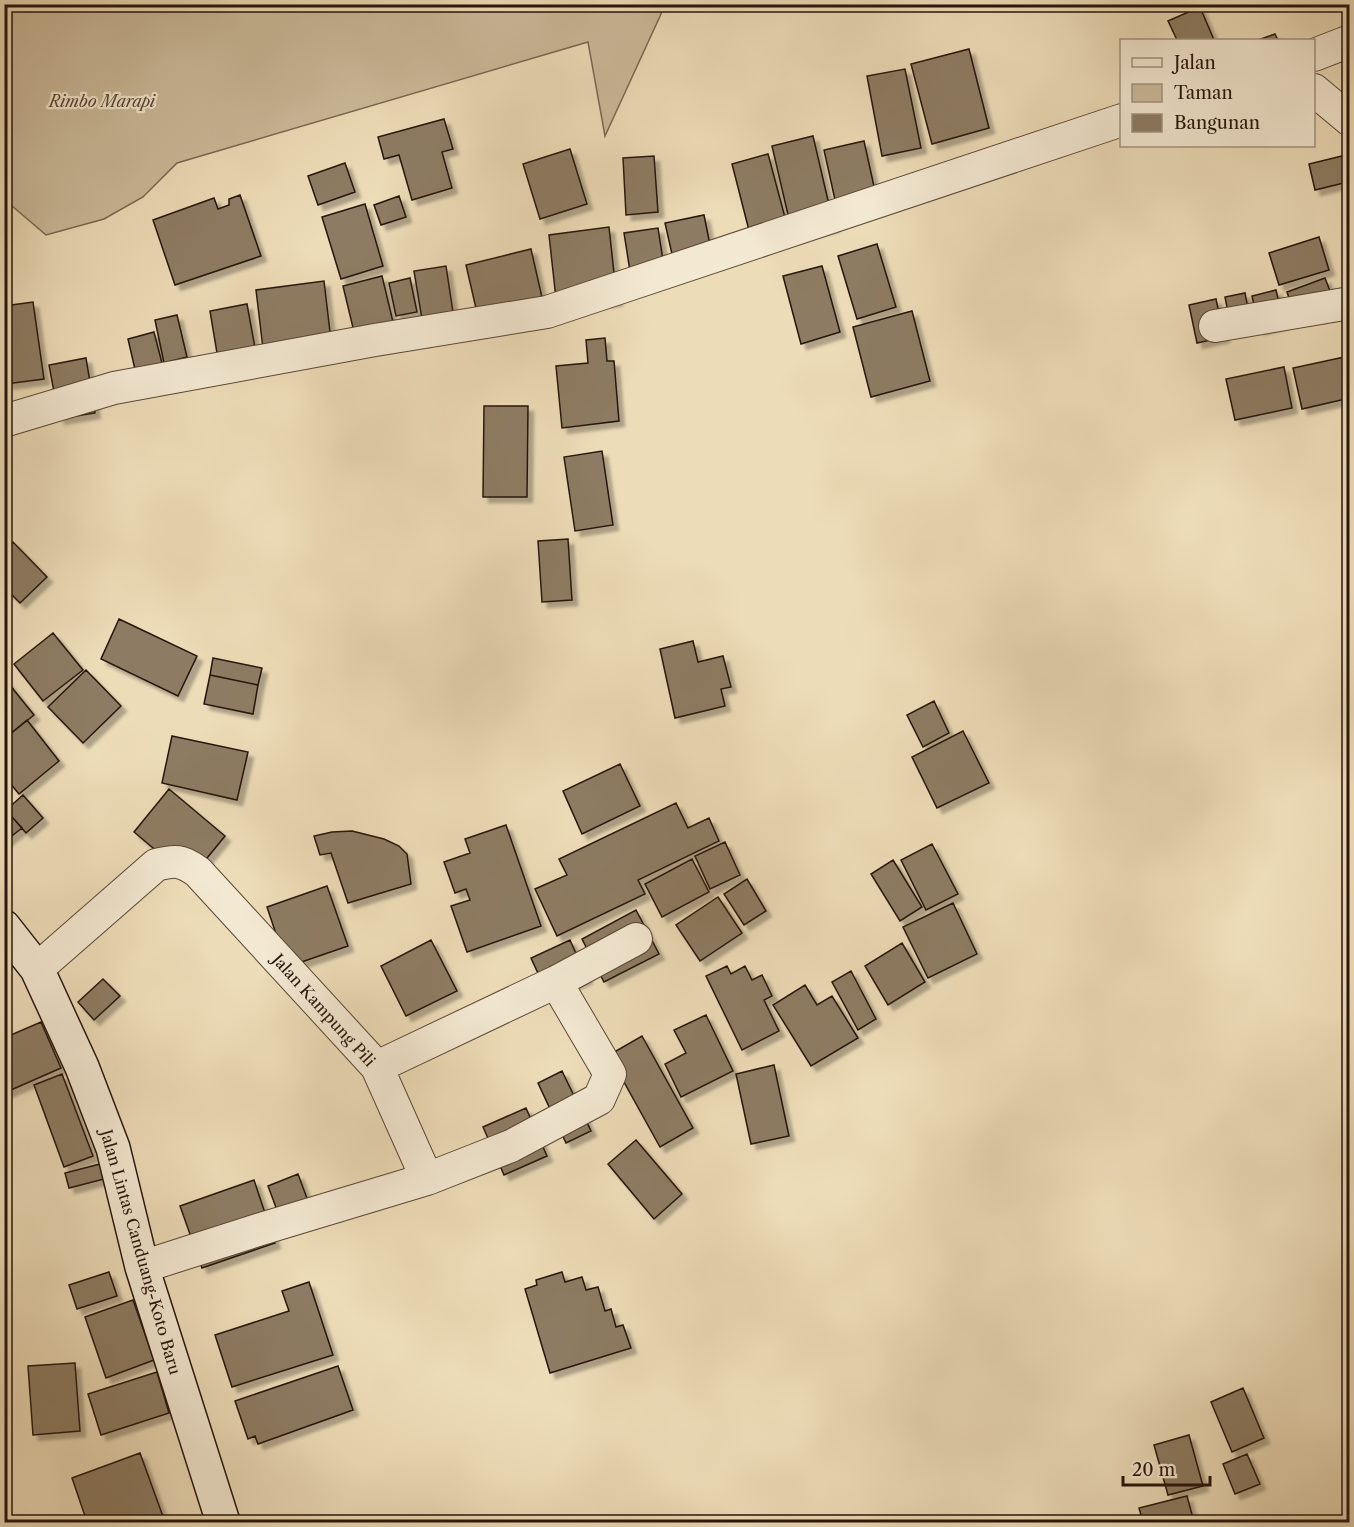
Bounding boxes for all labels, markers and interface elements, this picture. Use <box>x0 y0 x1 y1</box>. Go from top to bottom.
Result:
legend <box>1120 39 1315 147</box>
text: Jalan <box>1171 52 1216 74</box>
text: Taman <box>1174 82 1233 104</box>
park label: Rimbo Marapi <box>47 91 156 111</box>
text: Bangunan <box>1174 112 1260 134</box>
street label: Jalan Kampung Pili <box>266 947 380 1071</box>
street label: Jalan Lintas Canduang-Koto Baru <box>96 1124 186 1377</box>
scale bar <box>1123 1449 1210 1487</box>
text: 20 m <box>1132 1459 1176 1481</box>

